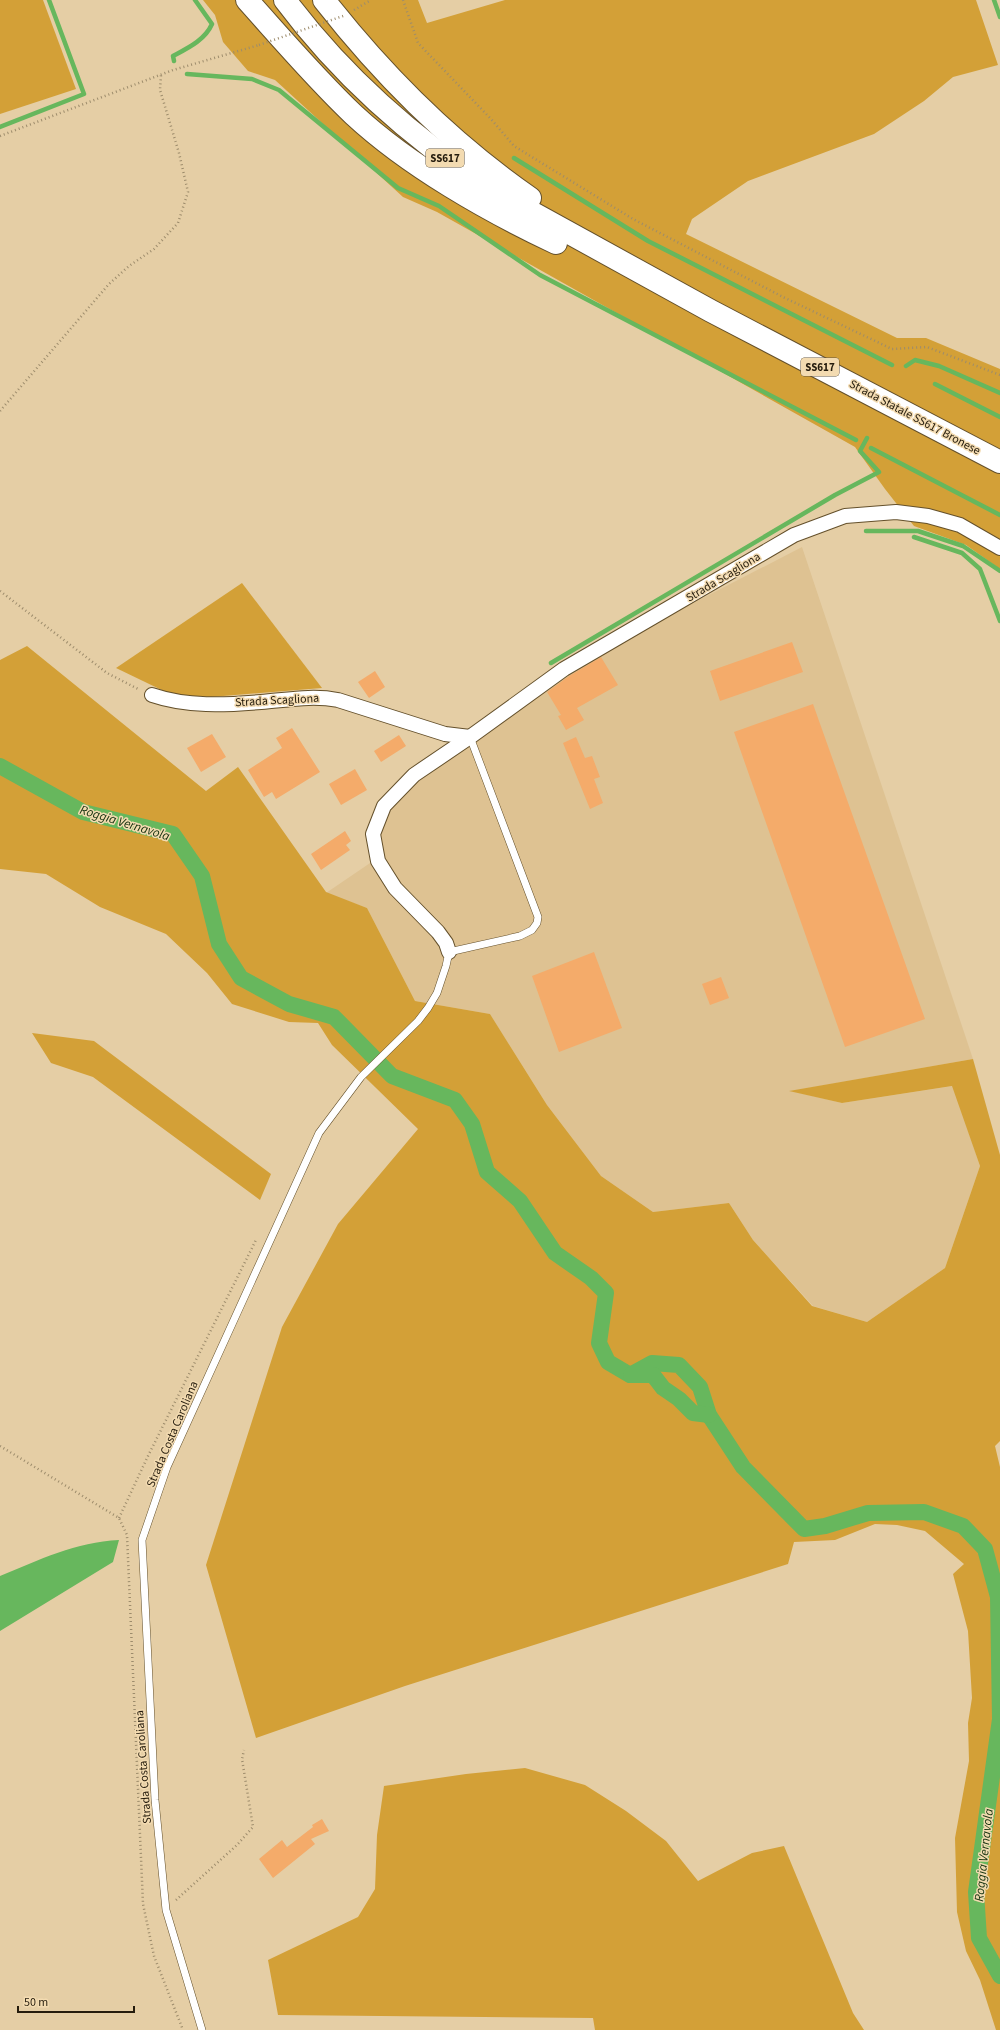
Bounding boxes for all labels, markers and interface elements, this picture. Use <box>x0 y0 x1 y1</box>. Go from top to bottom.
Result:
road number: SS617 <box>426 149 464 167</box>
road number: SS617 <box>801 358 839 376</box>
street label: Strada Statale SS617 Bronese <box>846 376 983 459</box>
street label: Strada Scagliona <box>683 548 764 606</box>
street label: Strada Scagliona <box>235 690 320 711</box>
water label: Roggia Vernavola <box>77 801 172 845</box>
street label: Strada Costa Caroliana <box>142 1379 202 1490</box>
street label: Strada Costa Caroliana <box>131 1710 156 1824</box>
water label: Roggia Vernavola <box>970 1808 998 1903</box>
scale bar <box>18 1988 134 2014</box>
text: 50 m <box>24 1994 48 2011</box>

